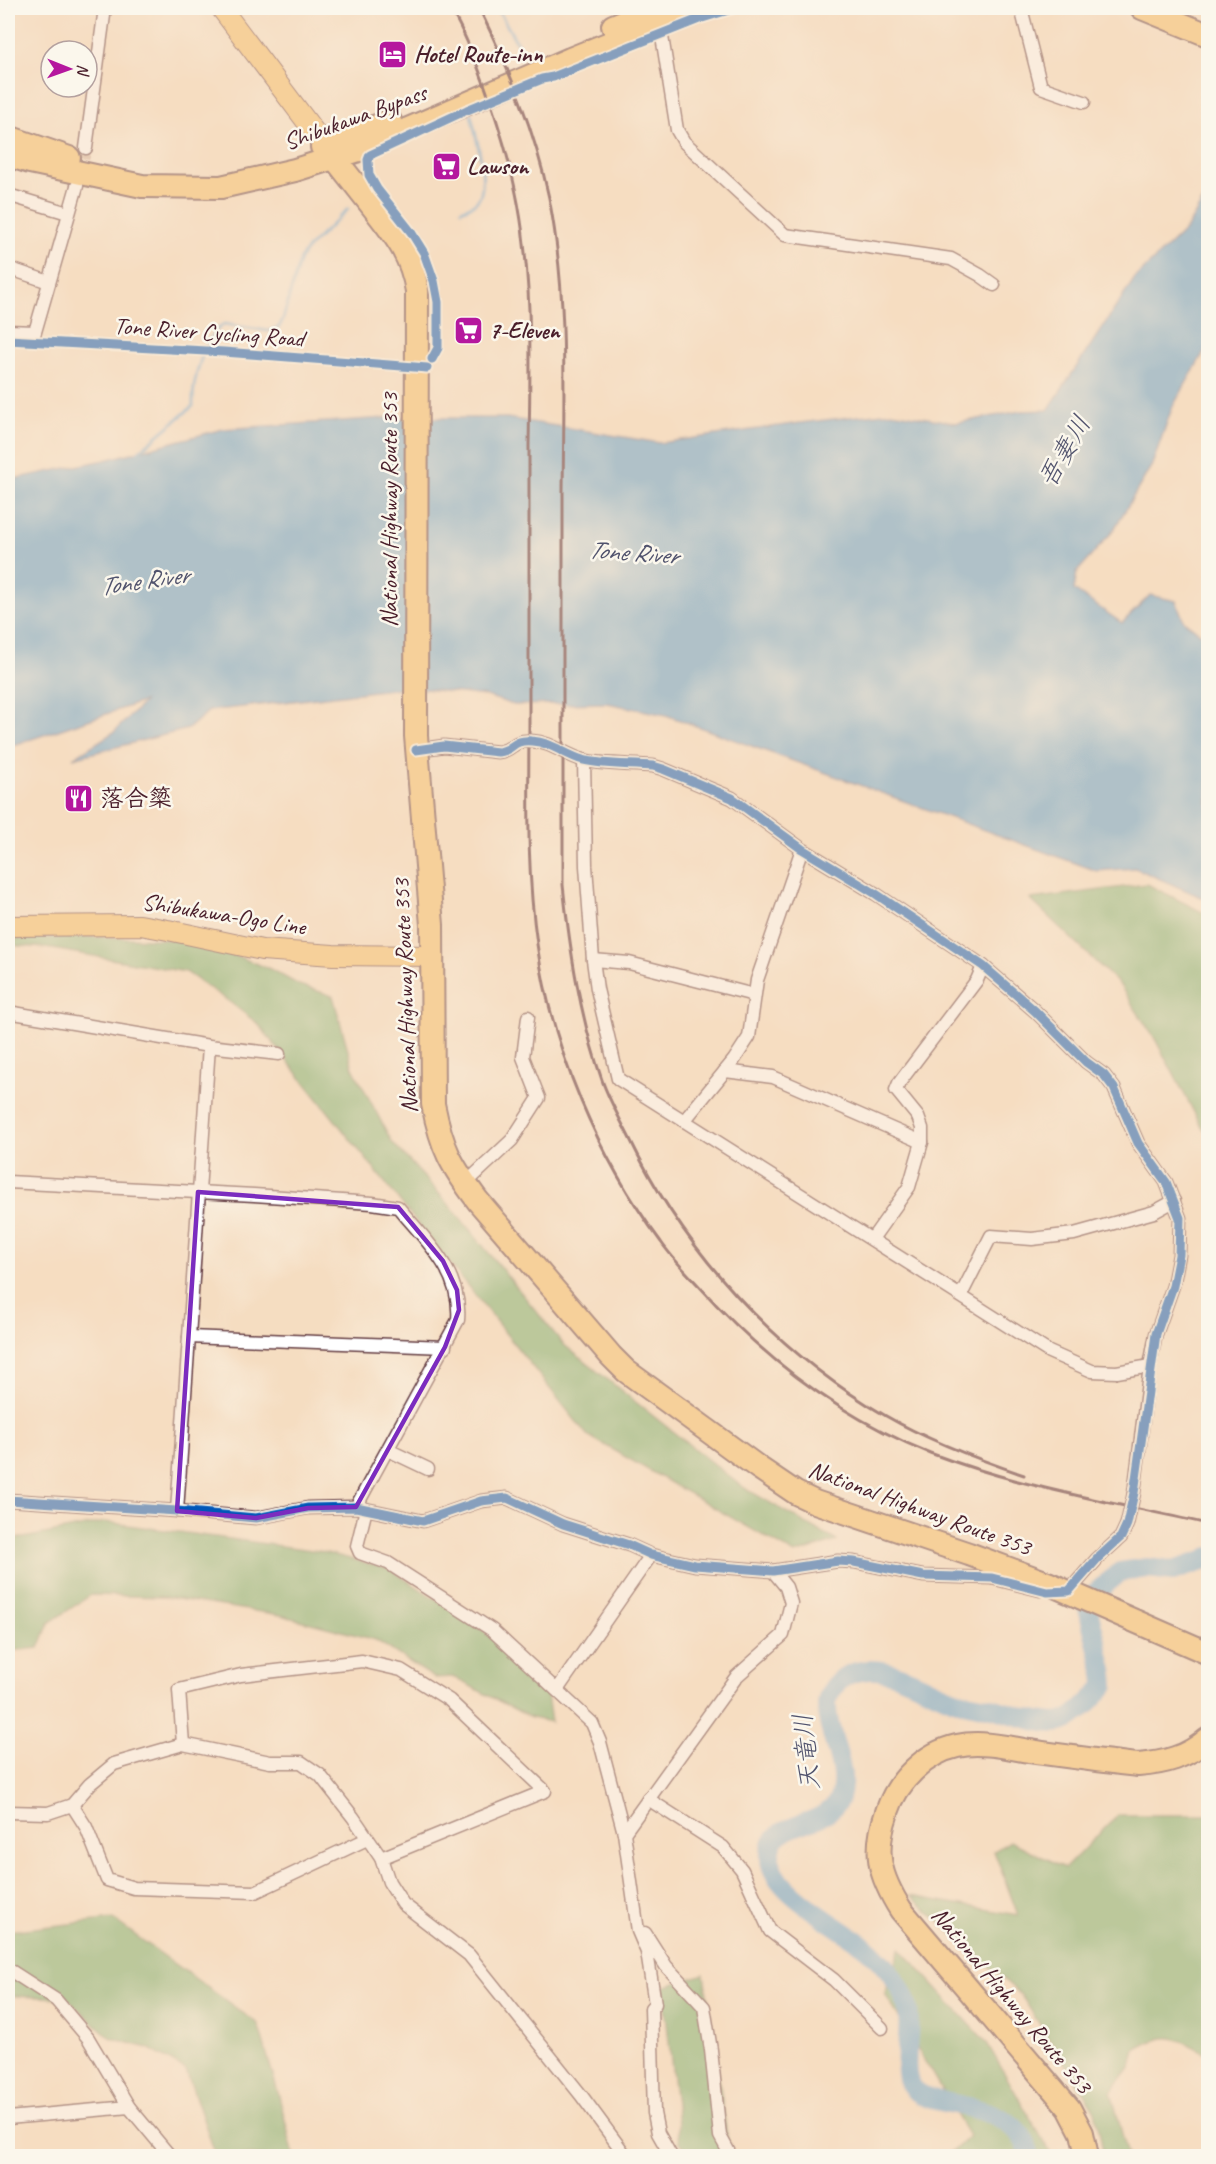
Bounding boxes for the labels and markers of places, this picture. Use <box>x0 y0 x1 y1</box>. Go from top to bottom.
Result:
hotel icon: Hotel Route-inn <box>377 38 409 70</box>
place label: Hotel Route-inn <box>414 39 544 69</box>
supermarket icon: Lawson <box>430 150 462 182</box>
place label: Lawson <box>467 151 530 181</box>
supermarket icon: 7-Eleven <box>452 314 484 346</box>
place label: 7-Eleven <box>489 315 562 345</box>
restaurant icon: 落合簗 <box>63 782 95 814</box>
place label: 落合簗 <box>100 783 172 813</box>

